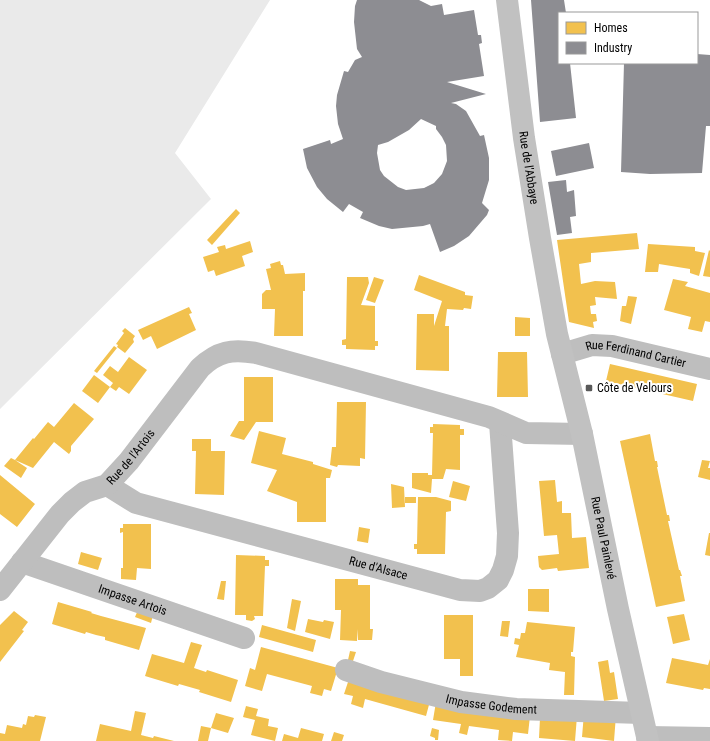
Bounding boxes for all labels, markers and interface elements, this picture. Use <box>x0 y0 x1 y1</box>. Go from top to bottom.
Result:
legend <box>558 12 698 64</box>
text: Homes <box>594 21 628 35</box>
text: Industry <box>594 41 632 55</box>
street label: Rue de l'Abbaye <box>516 130 542 206</box>
street label: Rue Ferdinand Cartier <box>584 338 688 370</box>
place label: Côte de Velours <box>597 381 672 395</box>
marker: Côte de Velours <box>584 383 594 393</box>
street label: Rue de l'Artois <box>104 427 158 488</box>
street label: Rue Paul Painlevé <box>588 495 619 581</box>
street label: Rue d'Alsace <box>347 554 409 583</box>
street label: Impasse Artois <box>97 582 169 618</box>
street label: Impasse Godement <box>444 691 538 717</box>

